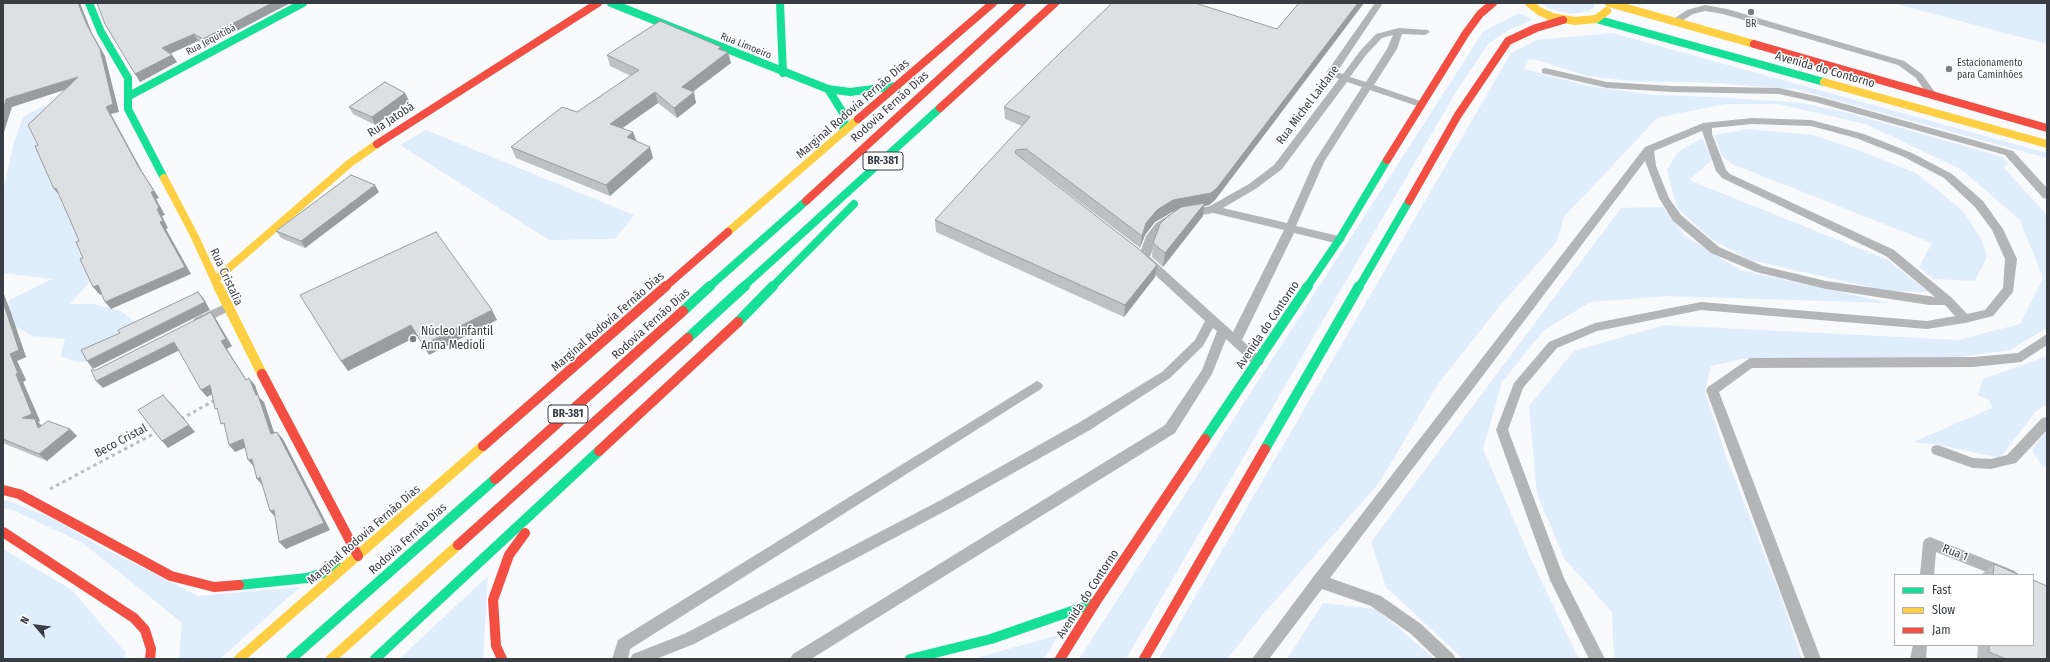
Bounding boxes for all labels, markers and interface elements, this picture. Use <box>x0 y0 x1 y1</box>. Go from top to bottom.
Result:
marker: BR <box>1746 7 1756 17</box>
place label: BR <box>1746 18 1756 30</box>
street label: Rua Jequitibá <box>184 22 238 58</box>
street label: Rua Limoeiro <box>719 30 773 62</box>
street label: Avenida do Contorno <box>1774 49 1876 91</box>
street label: Marginal Rodovia Fernão Dias <box>794 56 912 162</box>
place label: Estacionamento para Caminhões <box>1957 57 2023 80</box>
street label: Rua Michel Laidane <box>1274 63 1342 147</box>
marker: Estacionamento para Caminhões <box>1944 64 1954 74</box>
street label: Rodovia Fernão Dias <box>848 68 932 146</box>
street label: Rua Jatobá <box>365 100 417 140</box>
road number: BR-381 <box>863 152 903 170</box>
street label: Rua Cristalia <box>206 246 246 308</box>
street label: Marginal Rodovia Fernão Dias <box>549 269 667 375</box>
street label: Avenida do Contorno <box>1233 278 1303 372</box>
street label: Rodovia Fernão Dias <box>609 285 693 363</box>
place label: Núcleo Infantil Anna Medioli <box>421 325 493 353</box>
marker: Núcleo Infantil Anna Medioli <box>408 334 418 344</box>
road number: BR-381 <box>548 405 588 423</box>
street label: Beco Cristal <box>92 421 150 461</box>
street label: Marginal Rodovia Fernão Dias <box>305 482 423 588</box>
street label: Rodovia Fernão Dias <box>366 500 450 578</box>
street label: Rua 1 <box>1940 541 1970 565</box>
street label: Avenida do Contorno <box>1054 547 1122 641</box>
legend <box>1894 574 2034 646</box>
text: Fast <box>1932 583 1951 597</box>
text: Slow <box>1932 603 1955 617</box>
north arrow <box>16 606 56 646</box>
text: N <box>18 614 32 626</box>
text: Jam <box>1932 623 1950 637</box>

